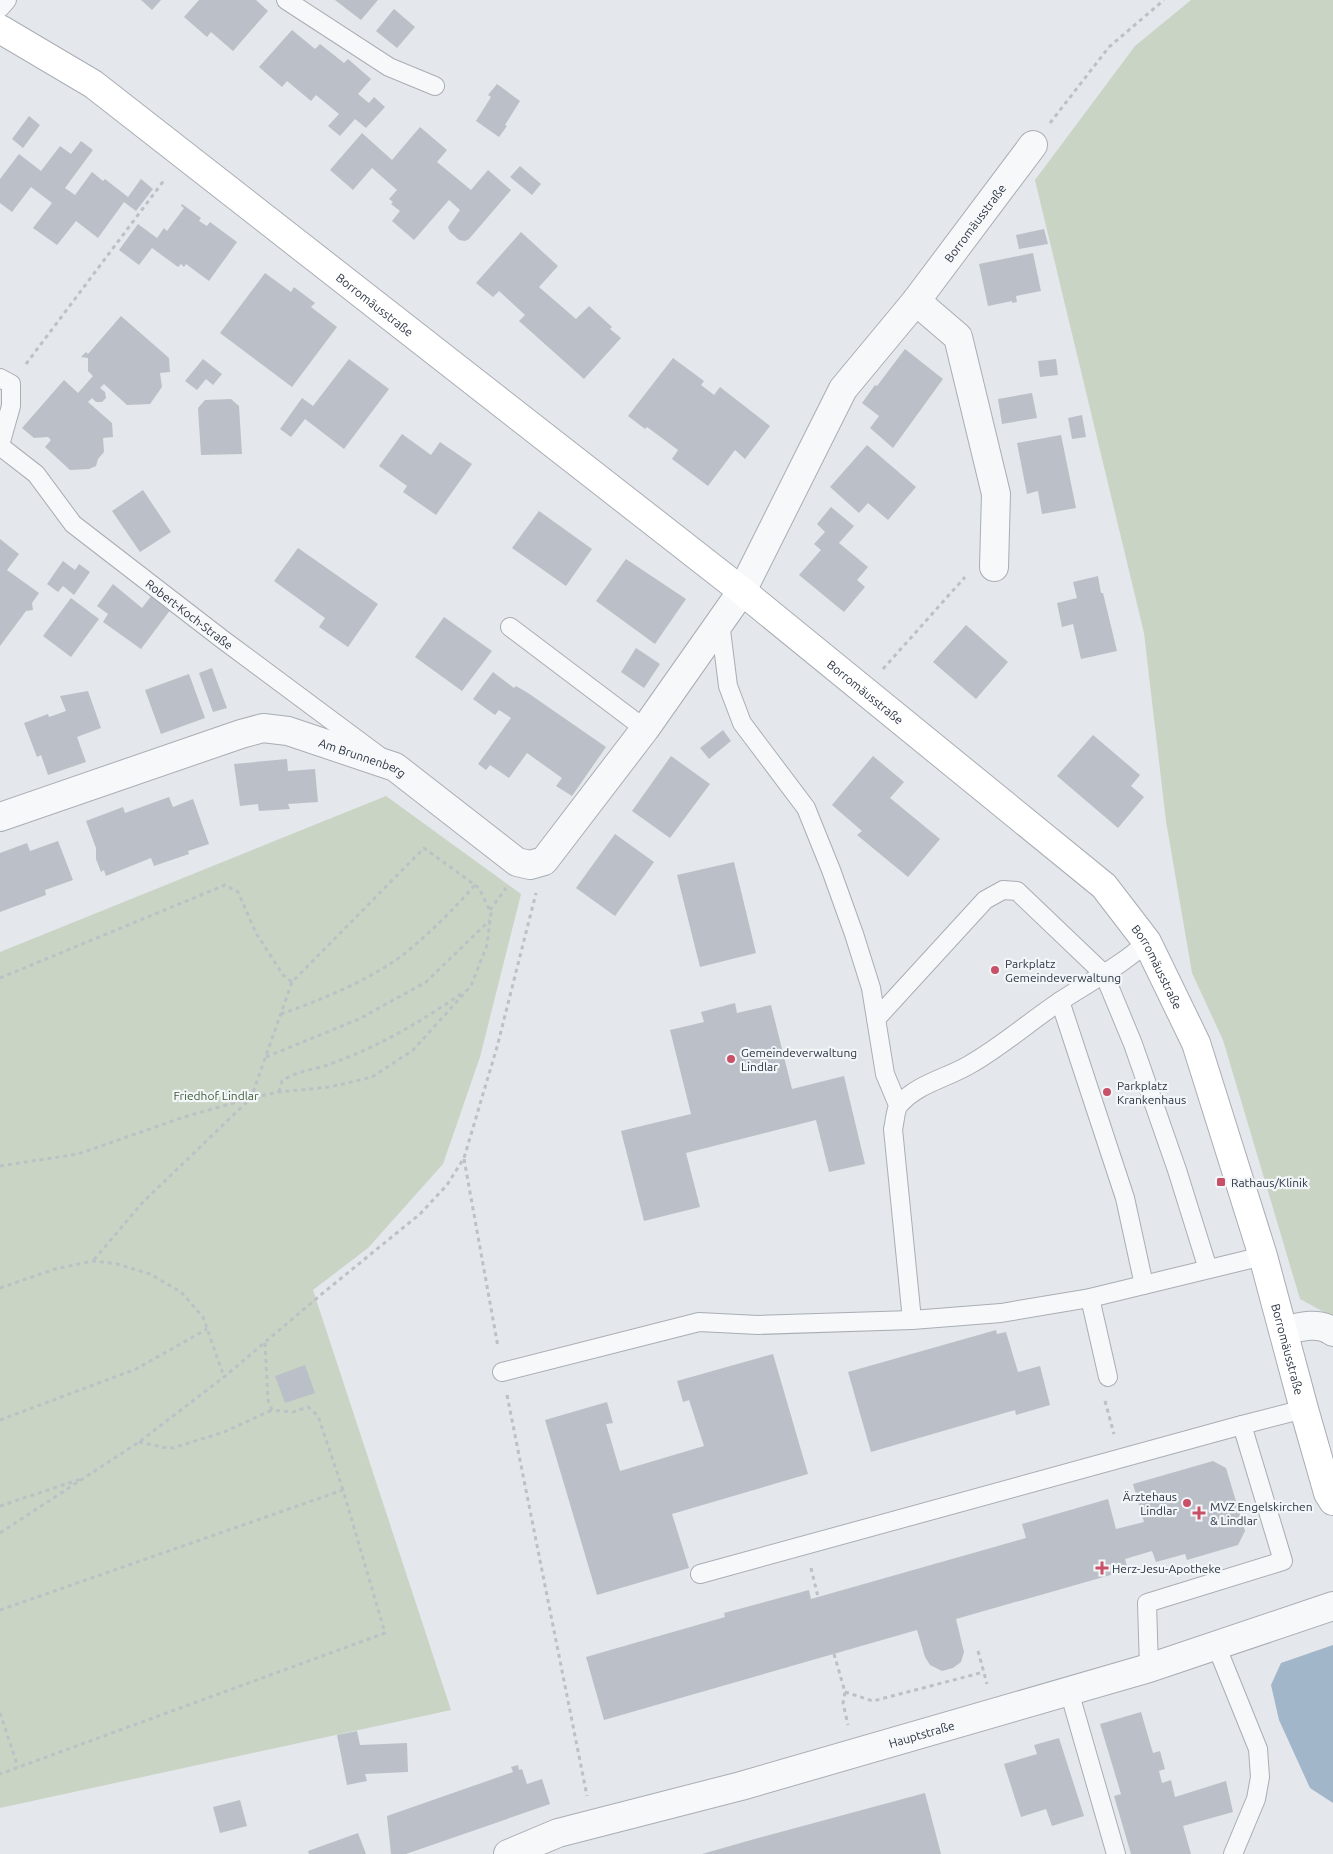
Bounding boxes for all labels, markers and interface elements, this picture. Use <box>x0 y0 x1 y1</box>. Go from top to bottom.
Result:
street label: Borromäusstraße <box>941 181 1008 264</box>
street label: Borromäusstraße <box>334 270 416 338</box>
street label: Robert-Koch-Straße <box>143 576 236 651</box>
street label: Borromäusstraße <box>825 657 906 726</box>
street label: Am Brunnenberg <box>317 735 409 780</box>
street label: Borromäusstraße <box>1130 922 1185 1011</box>
place label: Parkplatz Gemeindeverwaltung <box>1005 957 1121 984</box>
marker: Parkplatz Gemeindeverwaltung <box>989 964 1001 976</box>
place label: Gemeindeverwaltung Lindlar <box>741 1046 857 1073</box>
marker: Gemeindeverwaltung Lindlar <box>725 1053 737 1065</box>
place label: Parkplatz Krankenhaus <box>1117 1079 1186 1106</box>
marker: Parkplatz Krankenhaus <box>1101 1086 1113 1098</box>
park label: Friedhof Lindlar <box>173 1089 259 1102</box>
marker: Rathaus/Klinik <box>1215 1176 1227 1188</box>
place label: Rathaus/Klinik <box>1231 1176 1308 1189</box>
street label: Borromäusstraße <box>1269 1302 1306 1396</box>
place label: Ärztehaus Lindlar <box>1123 1490 1177 1517</box>
marker: Ärztehaus Lindlar <box>1181 1497 1193 1509</box>
place label: MVZ Engelskirchen & Lindlar <box>1210 1500 1313 1527</box>
marker: MVZ Engelskirchen & Lindlar <box>1192 1506 1206 1520</box>
marker: Herz-Jesu-Apotheke <box>1096 1562 1108 1574</box>
place label: Herz-Jesu-Apotheke <box>1112 1562 1221 1575</box>
street label: Hauptstraße <box>887 1718 956 1749</box>

